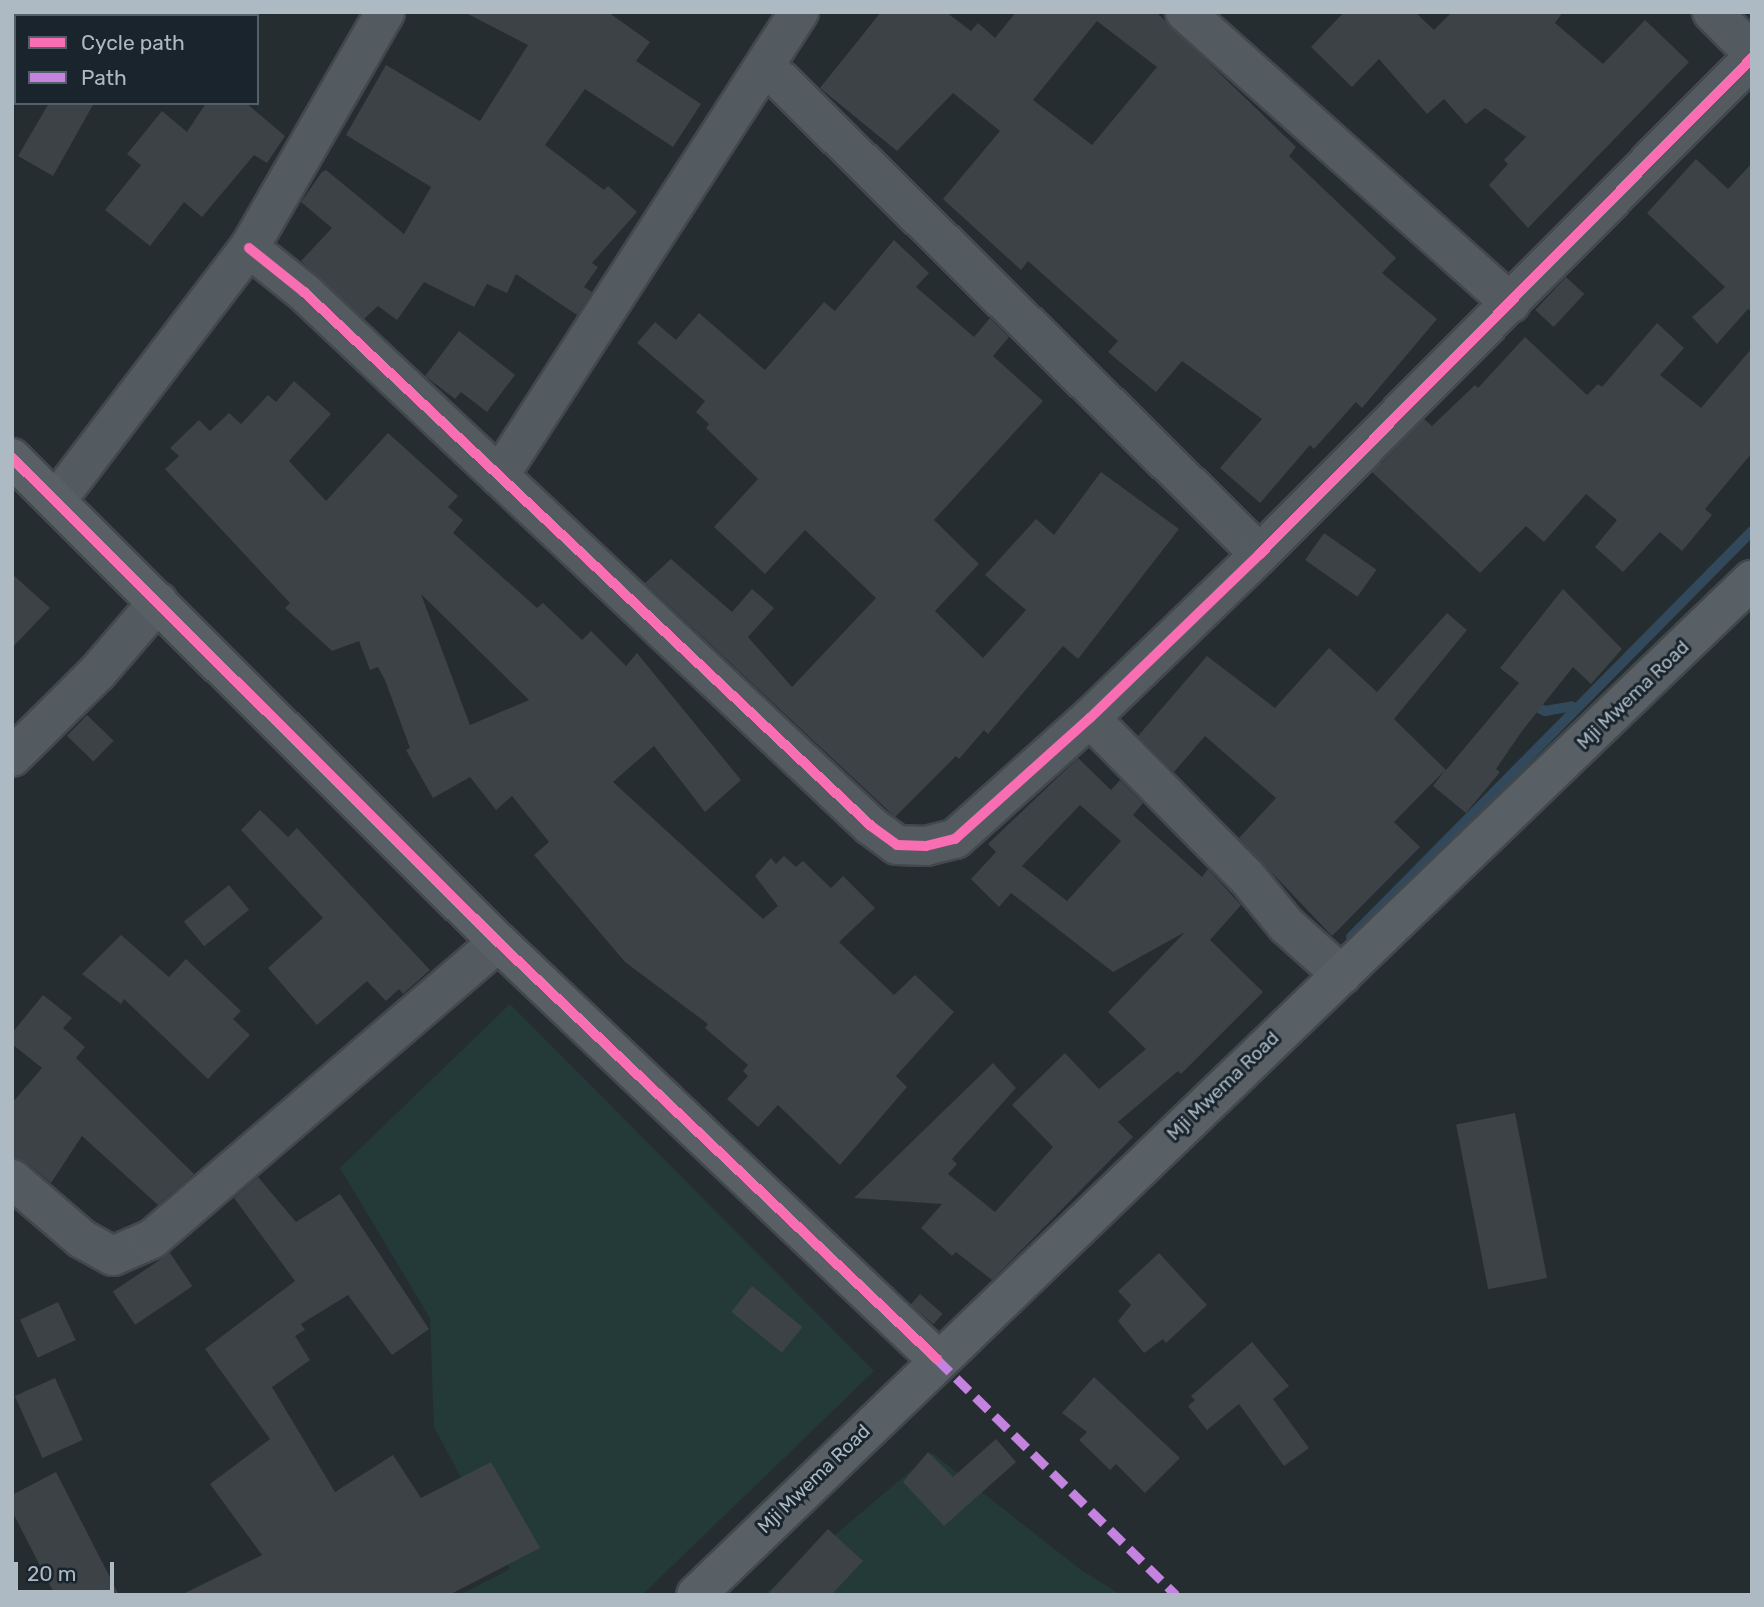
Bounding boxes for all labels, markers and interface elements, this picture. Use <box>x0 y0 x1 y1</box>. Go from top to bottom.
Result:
legend <box>14 14 259 105</box>
text: Cycle path <box>81 30 185 55</box>
text: Path <box>81 65 127 90</box>
street label: Mji Mwema Road <box>1572 636 1694 754</box>
street label: Mji Mwema Road <box>1162 1027 1284 1145</box>
street label: Mji Mwema Road <box>753 1420 875 1538</box>
scale bar <box>18 1548 117 1592</box>
text: 20 m <box>27 1561 76 1586</box>

